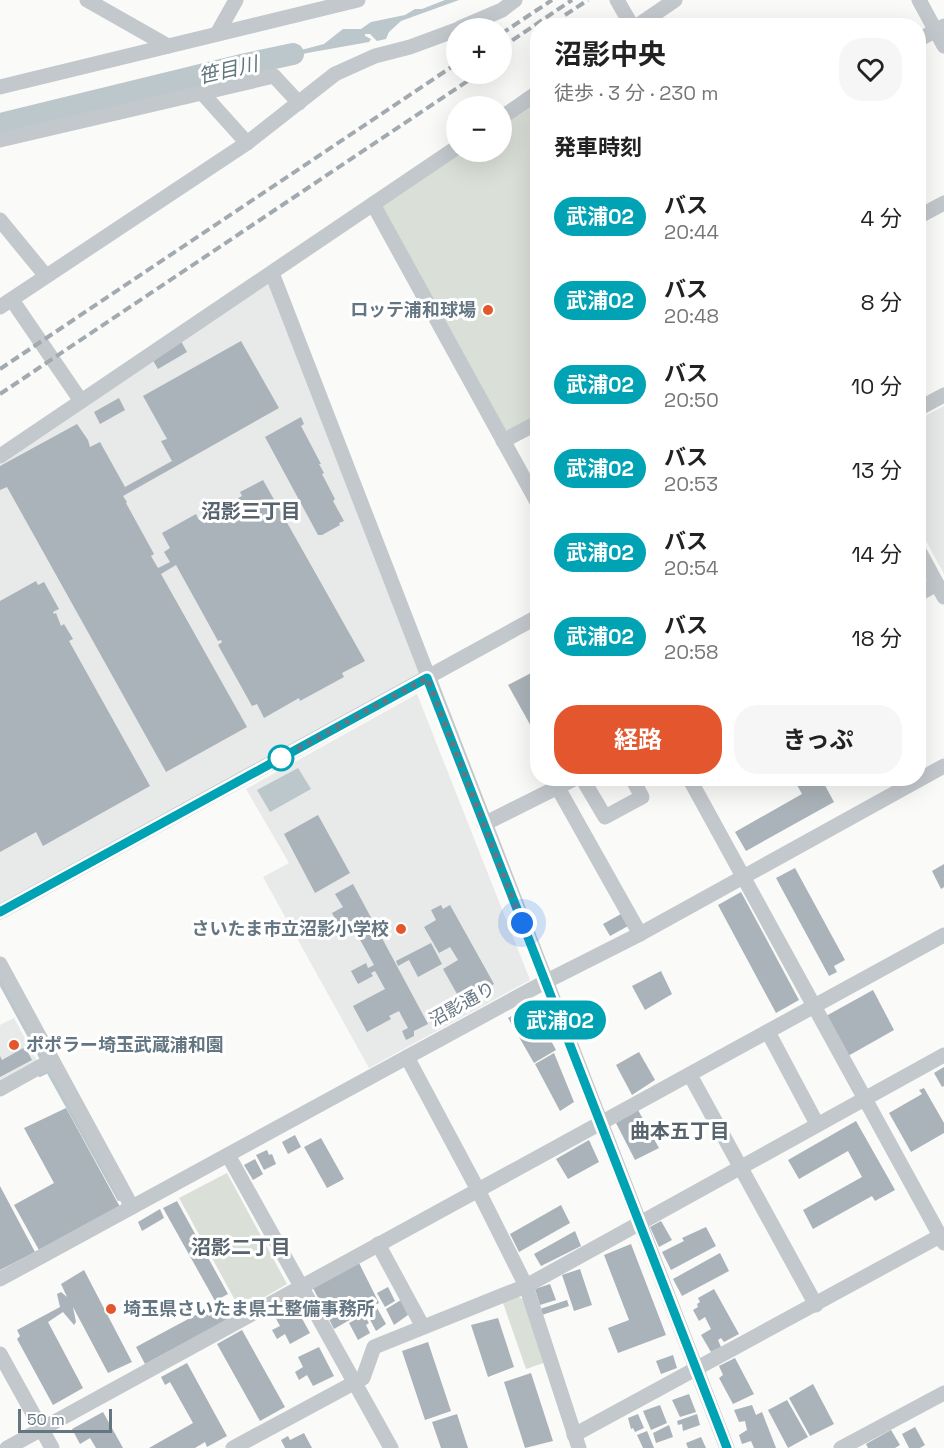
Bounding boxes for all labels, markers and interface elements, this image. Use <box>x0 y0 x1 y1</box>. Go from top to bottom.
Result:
map controls <box>446 18 512 162</box>
button: + <box>446 18 512 84</box>
text: 沼影中央 <box>554 36 666 72</box>
button: heart <box>839 38 902 101</box>
water label: 笹目川 <box>196 50 262 89</box>
text: 徒歩 · 3 分 · 230 m <box>554 80 719 106</box>
button: − <box>446 96 512 162</box>
text: 発車時刻 <box>554 133 642 161</box>
text: バス <box>664 191 708 219</box>
text: 武浦02 <box>566 203 634 230</box>
text: 4 分 <box>861 204 902 232</box>
text: 20:44 <box>664 219 719 245</box>
text: バス <box>664 275 708 303</box>
text: 武浦02 <box>566 287 634 314</box>
text: 8 分 <box>861 288 902 316</box>
place label: ロッテ浦和球場 <box>350 298 476 321</box>
marker: ロッテ浦和球場 <box>481 303 495 317</box>
text: 20:48 <box>664 303 719 329</box>
text: バス <box>664 359 708 387</box>
text: 武浦02 <box>566 371 634 398</box>
text: 10 分 <box>851 372 902 400</box>
text: 20:50 <box>664 387 719 413</box>
text: バス <box>664 443 708 471</box>
text: 武浦02 <box>566 455 634 482</box>
text: 13 分 <box>852 456 902 484</box>
text: 20:53 <box>664 471 718 497</box>
district label: 沼影三丁目 <box>201 498 301 524</box>
text: バス <box>664 527 708 555</box>
text: 武浦02 <box>566 539 634 566</box>
text: 14 分 <box>851 540 902 568</box>
text: 20:54 <box>664 555 719 581</box>
text: バス <box>664 611 708 639</box>
text: 武浦02 <box>566 623 634 650</box>
text: 18 分 <box>851 624 902 652</box>
text: 20:58 <box>664 639 718 665</box>
button: 経路 <box>554 705 722 774</box>
button: きっぷ <box>734 705 902 774</box>
unlabelled marker <box>268 745 294 771</box>
your location <box>507 908 537 938</box>
place label: さいたま市立沼影小学校 <box>192 917 389 940</box>
marker: さいたま市立沼影小学校 <box>394 922 408 936</box>
street label: 沼影通り <box>425 976 499 1031</box>
line badge: 武浦02 <box>518 1000 602 1040</box>
text: 武浦02 <box>526 1007 594 1034</box>
place label: ポポラー埼玉武蔵浦和園 <box>26 1033 224 1056</box>
marker: ポポラー埼玉武蔵浦和園 <box>7 1038 21 1052</box>
district label: 曲本五丁目 <box>630 1118 730 1144</box>
district label: 沼影二丁目 <box>191 1234 291 1260</box>
place label: 埼玉県さいたま県土整備事務所 <box>123 1297 374 1320</box>
marker: 埼玉県さいたま県土整備事務所 <box>104 1302 118 1316</box>
scale bar <box>18 1406 112 1434</box>
text: 50 m <box>27 1409 65 1430</box>

